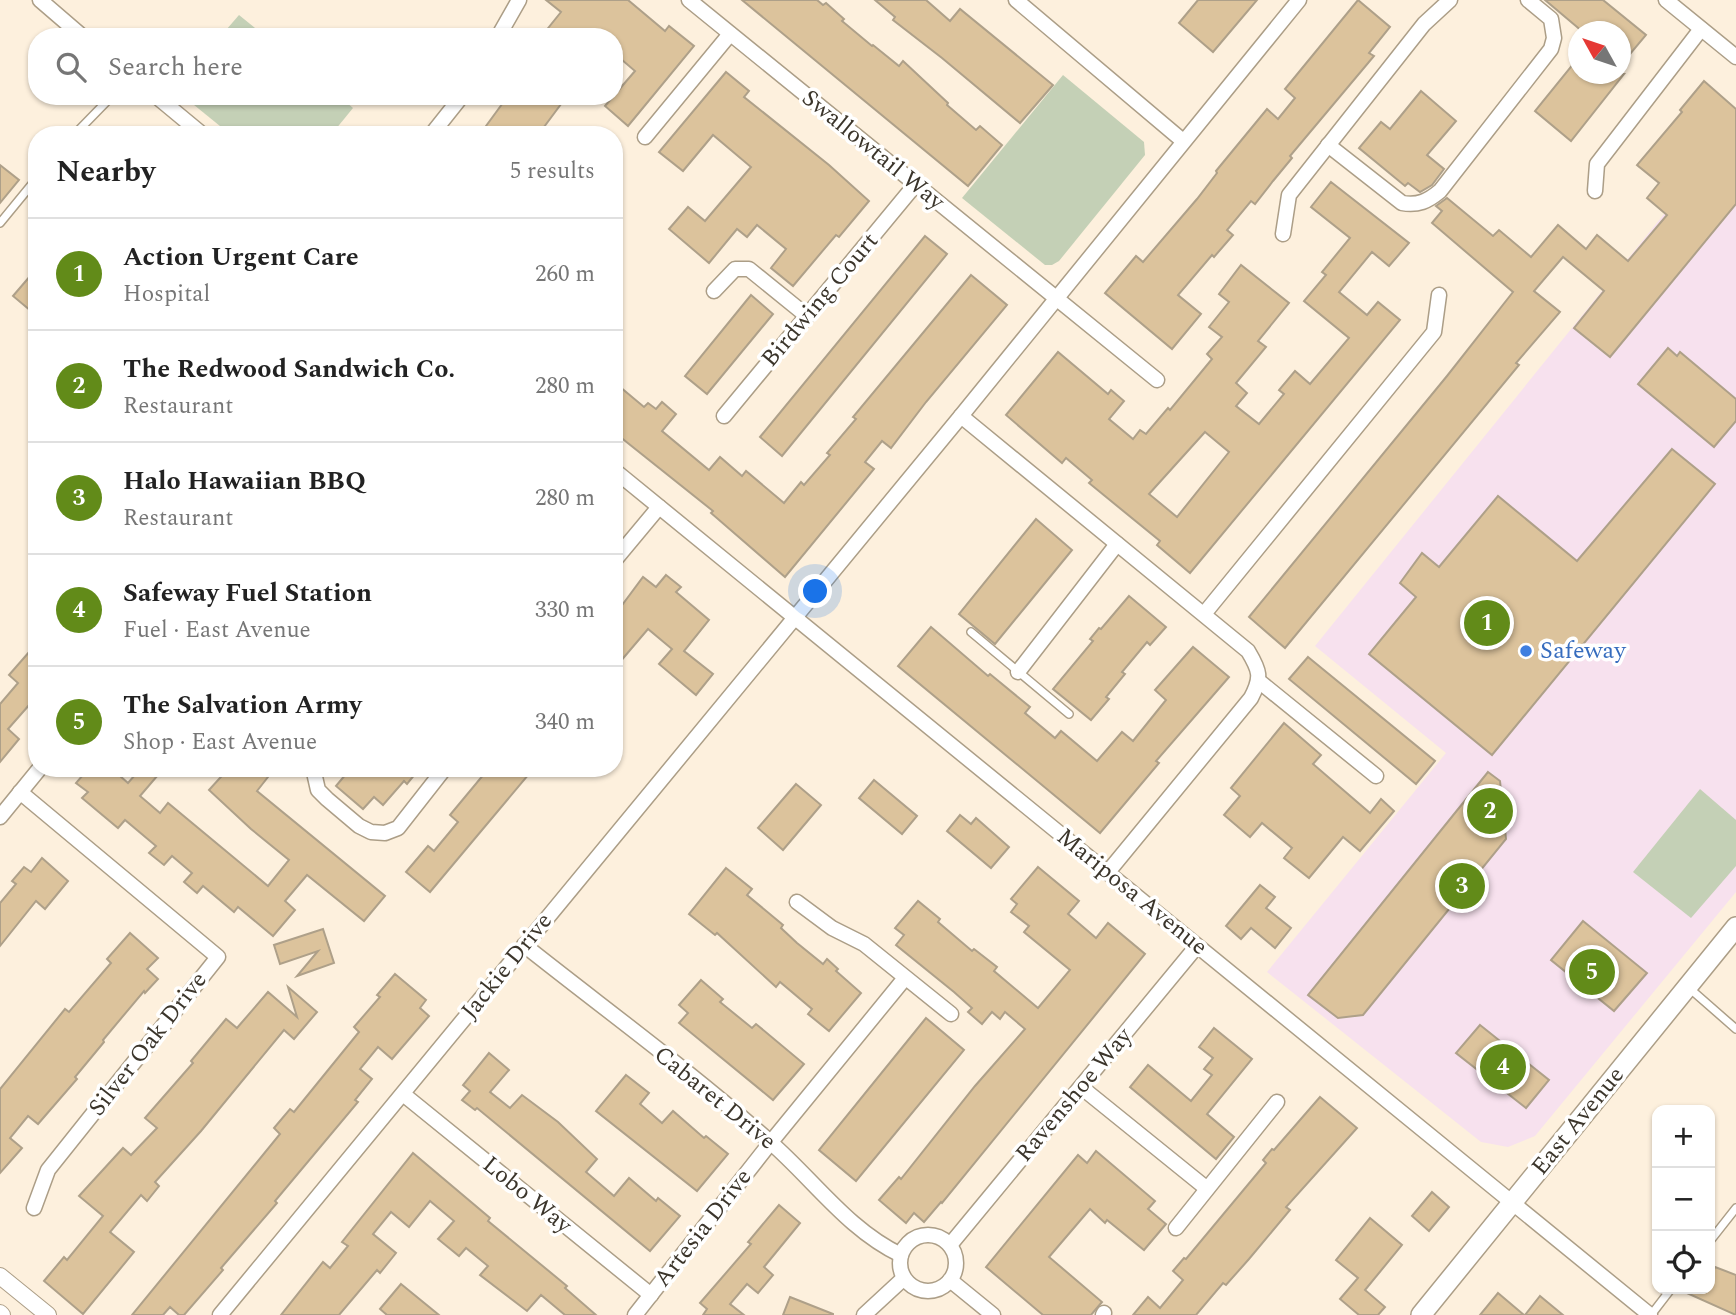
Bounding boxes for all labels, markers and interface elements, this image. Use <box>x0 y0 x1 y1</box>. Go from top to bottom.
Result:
north arrow <box>1568 21 1631 84</box>
search box <box>28 28 623 105</box>
text: Search here <box>108 47 243 87</box>
icon: search <box>52 48 90 86</box>
street label: Swallowtail Way <box>794 81 953 220</box>
text: Nearby <box>56 149 155 195</box>
text: 5 results <box>510 154 595 189</box>
street label: Birdwing Court <box>753 225 887 375</box>
text: Action Urgent Care <box>123 237 359 277</box>
text: 1 <box>73 257 85 292</box>
text: 260 m <box>535 257 595 292</box>
text: Hospital <box>123 277 210 312</box>
text: The Redwood Sandwich Co. <box>123 349 455 389</box>
text: 2 <box>73 369 85 404</box>
text: 280 m <box>535 369 595 404</box>
text: Restaurant <box>123 389 233 424</box>
text: Halo Hawaiian BBQ <box>123 461 366 501</box>
text: 3 <box>73 481 85 516</box>
text: 280 m <box>535 481 595 516</box>
text: Restaurant <box>123 501 233 536</box>
text: Safeway Fuel Station <box>123 573 372 613</box>
your location <box>798 574 832 608</box>
text: 4 <box>73 593 85 628</box>
text: 330 m <box>535 593 595 628</box>
pin: 1 <box>1464 597 1510 649</box>
text: Fuel · East Avenue <box>123 613 311 648</box>
place label: Safeway <box>1540 633 1627 669</box>
marker: Safeway <box>1518 643 1534 659</box>
text: The Salvation Army <box>123 685 362 725</box>
text: 5 <box>73 705 85 740</box>
text: 340 m <box>535 705 595 740</box>
text: Shop · East Avenue <box>123 725 317 760</box>
pin: 2 <box>1467 785 1513 837</box>
street label: Mariposa Avenue <box>1048 820 1216 964</box>
pin: 3 <box>1439 860 1485 912</box>
street label: Jackie Drive <box>453 905 561 1027</box>
pin: 5 <box>1569 946 1615 998</box>
street label: Silver Oak Drive <box>80 964 216 1124</box>
street label: Ravenshoe Way <box>1007 1019 1142 1170</box>
street label: Cabaret Drive <box>646 1037 784 1159</box>
pin: 4 <box>1480 1041 1526 1093</box>
street label: East Avenue <box>1523 1059 1633 1183</box>
map controls <box>1652 1105 1715 1294</box>
button: + <box>1652 1105 1715 1168</box>
street label: Lobo Way <box>474 1147 581 1244</box>
street label: Artesia Drive <box>645 1161 761 1295</box>
button: − <box>1652 1168 1715 1231</box>
button: locate <box>1652 1231 1715 1294</box>

